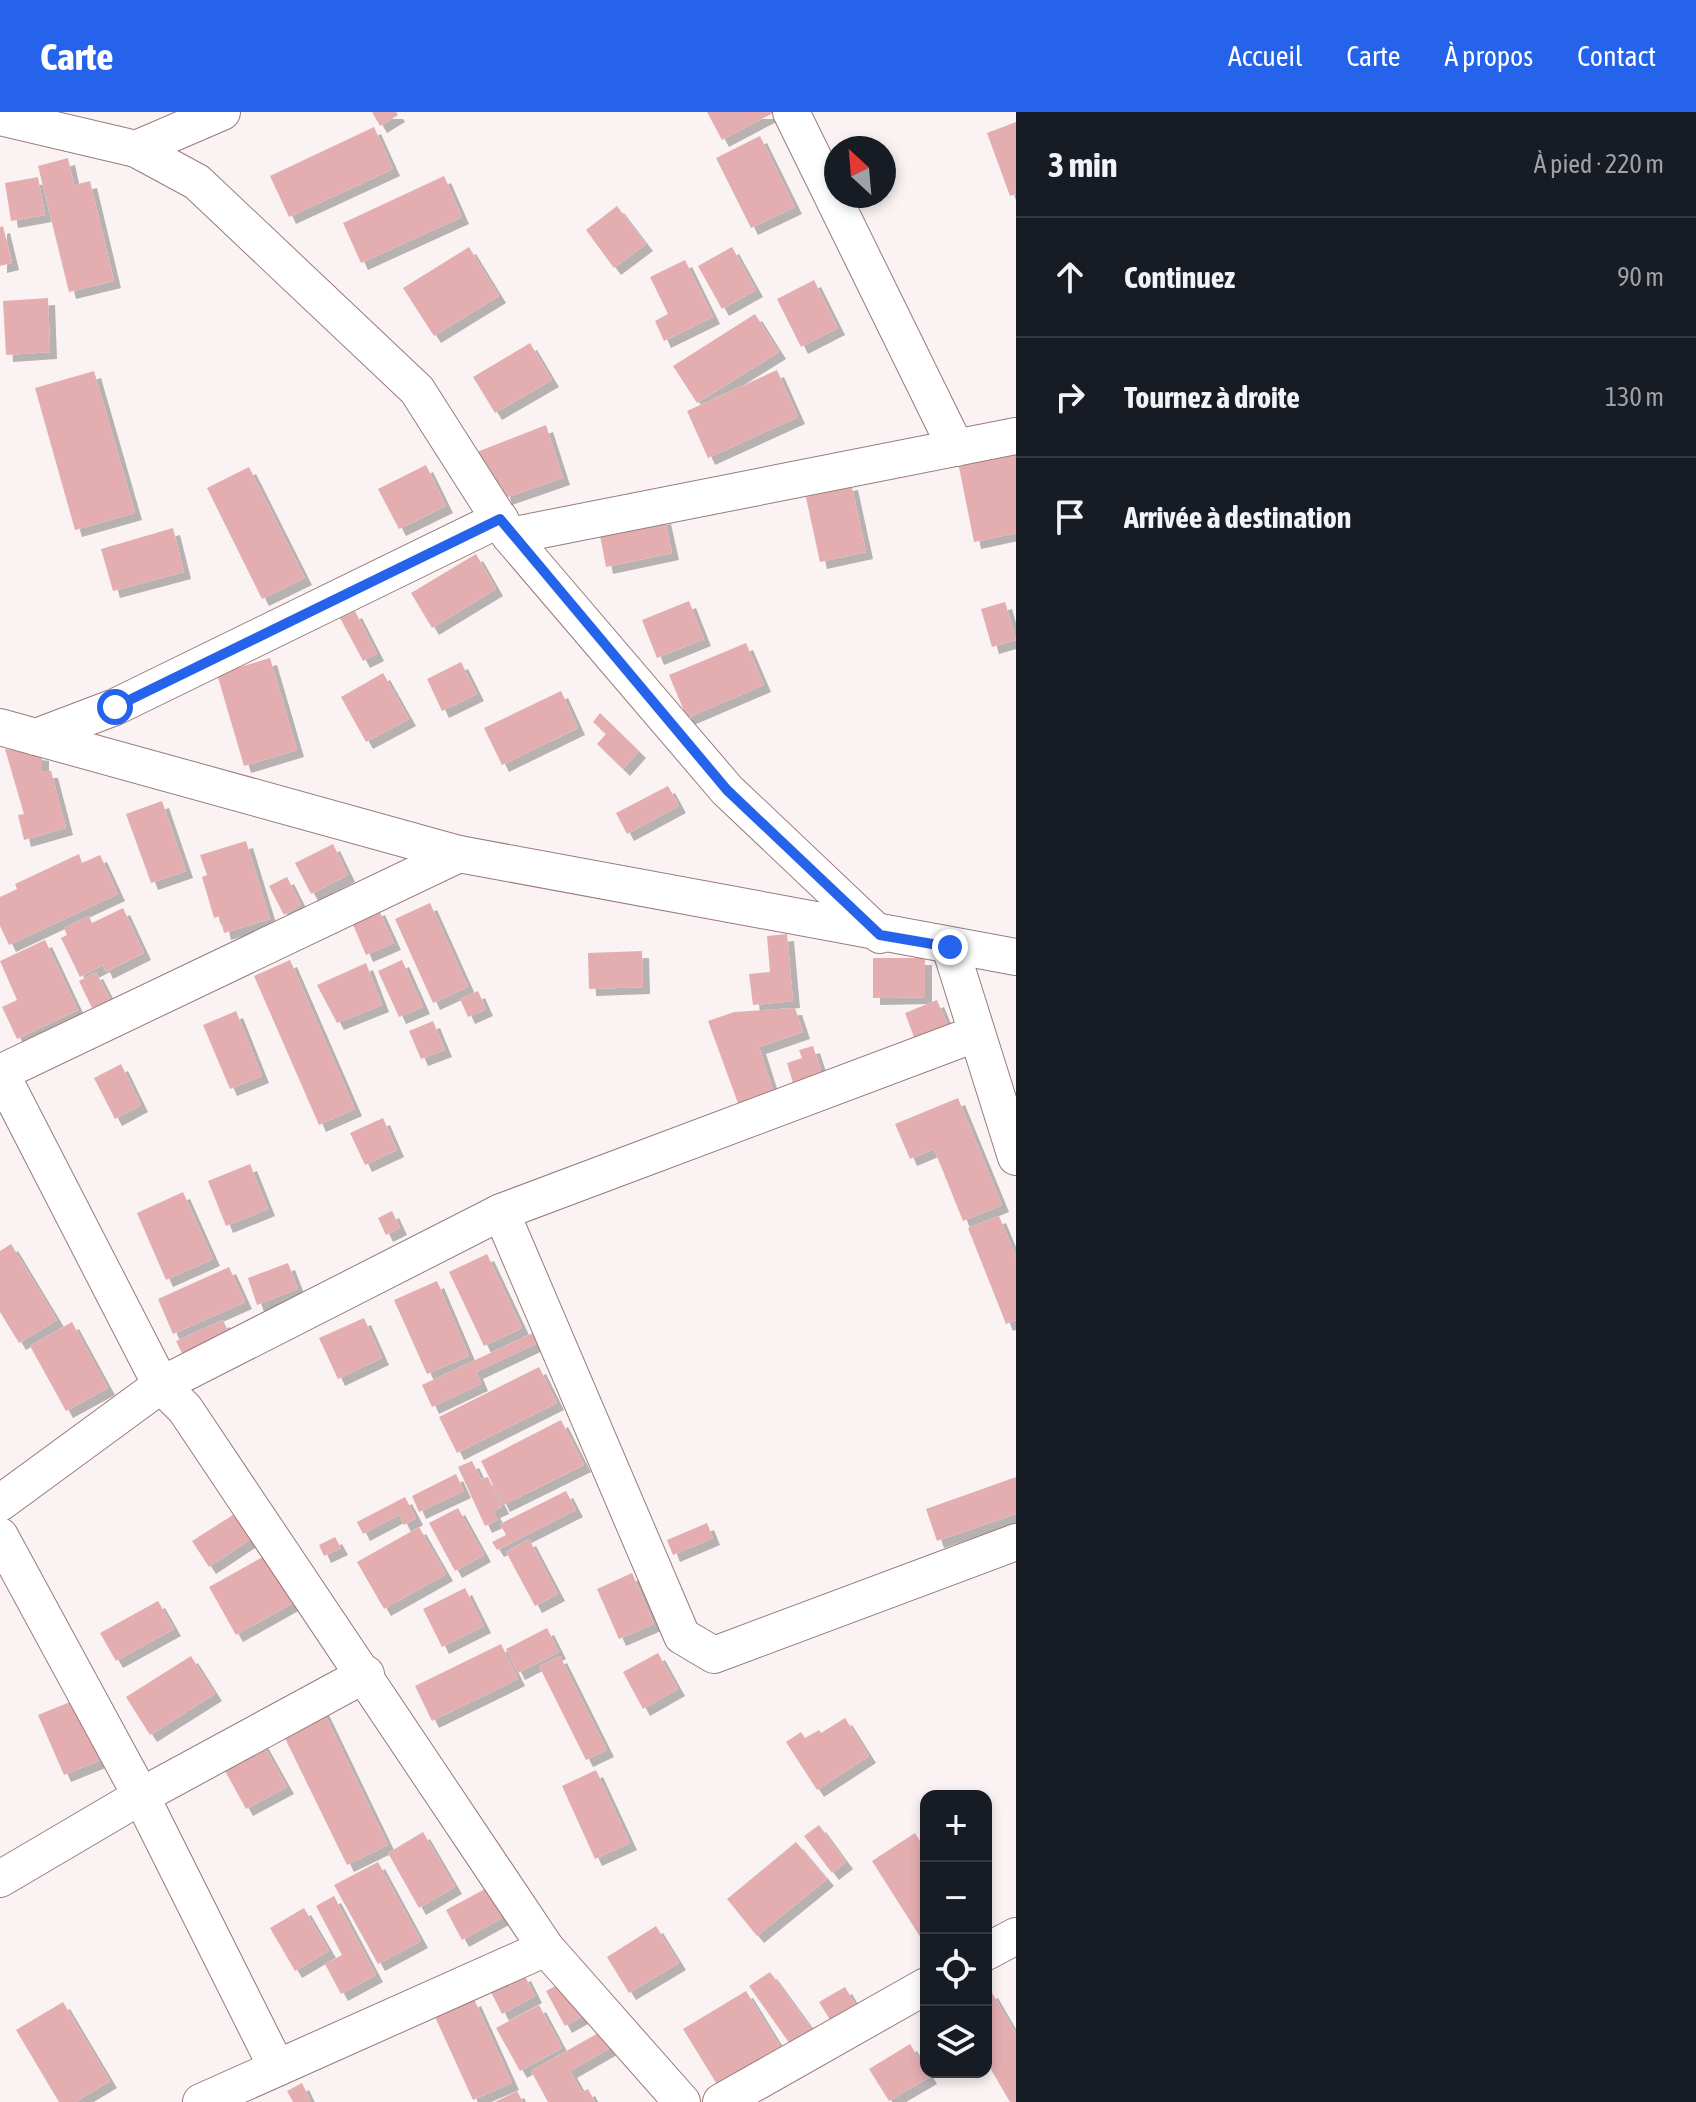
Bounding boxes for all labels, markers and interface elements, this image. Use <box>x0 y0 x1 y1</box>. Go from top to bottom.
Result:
text: Carte <box>40 35 113 78</box>
text: Accueil <box>1228 40 1302 72</box>
text: Carte <box>1346 40 1401 72</box>
text: À propos <box>1445 40 1533 72</box>
text: Contact <box>1577 40 1656 72</box>
north arrow <box>824 136 896 208</box>
text: 3 min <box>1048 145 1117 184</box>
text: À pied · 220 m <box>1534 149 1664 179</box>
icon: ahead <box>1048 255 1092 299</box>
text: Continuez <box>1124 260 1235 294</box>
text: 90 m <box>1617 262 1664 292</box>
icon: right <box>1048 375 1092 419</box>
text: Tournez à droite <box>1124 380 1300 414</box>
text: 130 m <box>1605 382 1664 412</box>
icon: arrive <box>1048 495 1092 539</box>
text: Arrivée à destination <box>1124 500 1351 534</box>
route start <box>97 689 133 725</box>
route end <box>932 929 968 965</box>
map controls <box>920 1790 992 2078</box>
button: + <box>920 1790 992 1862</box>
button: − <box>920 1862 992 1934</box>
button: locate <box>920 1934 992 2006</box>
button: layers <box>920 2006 992 2078</box>

